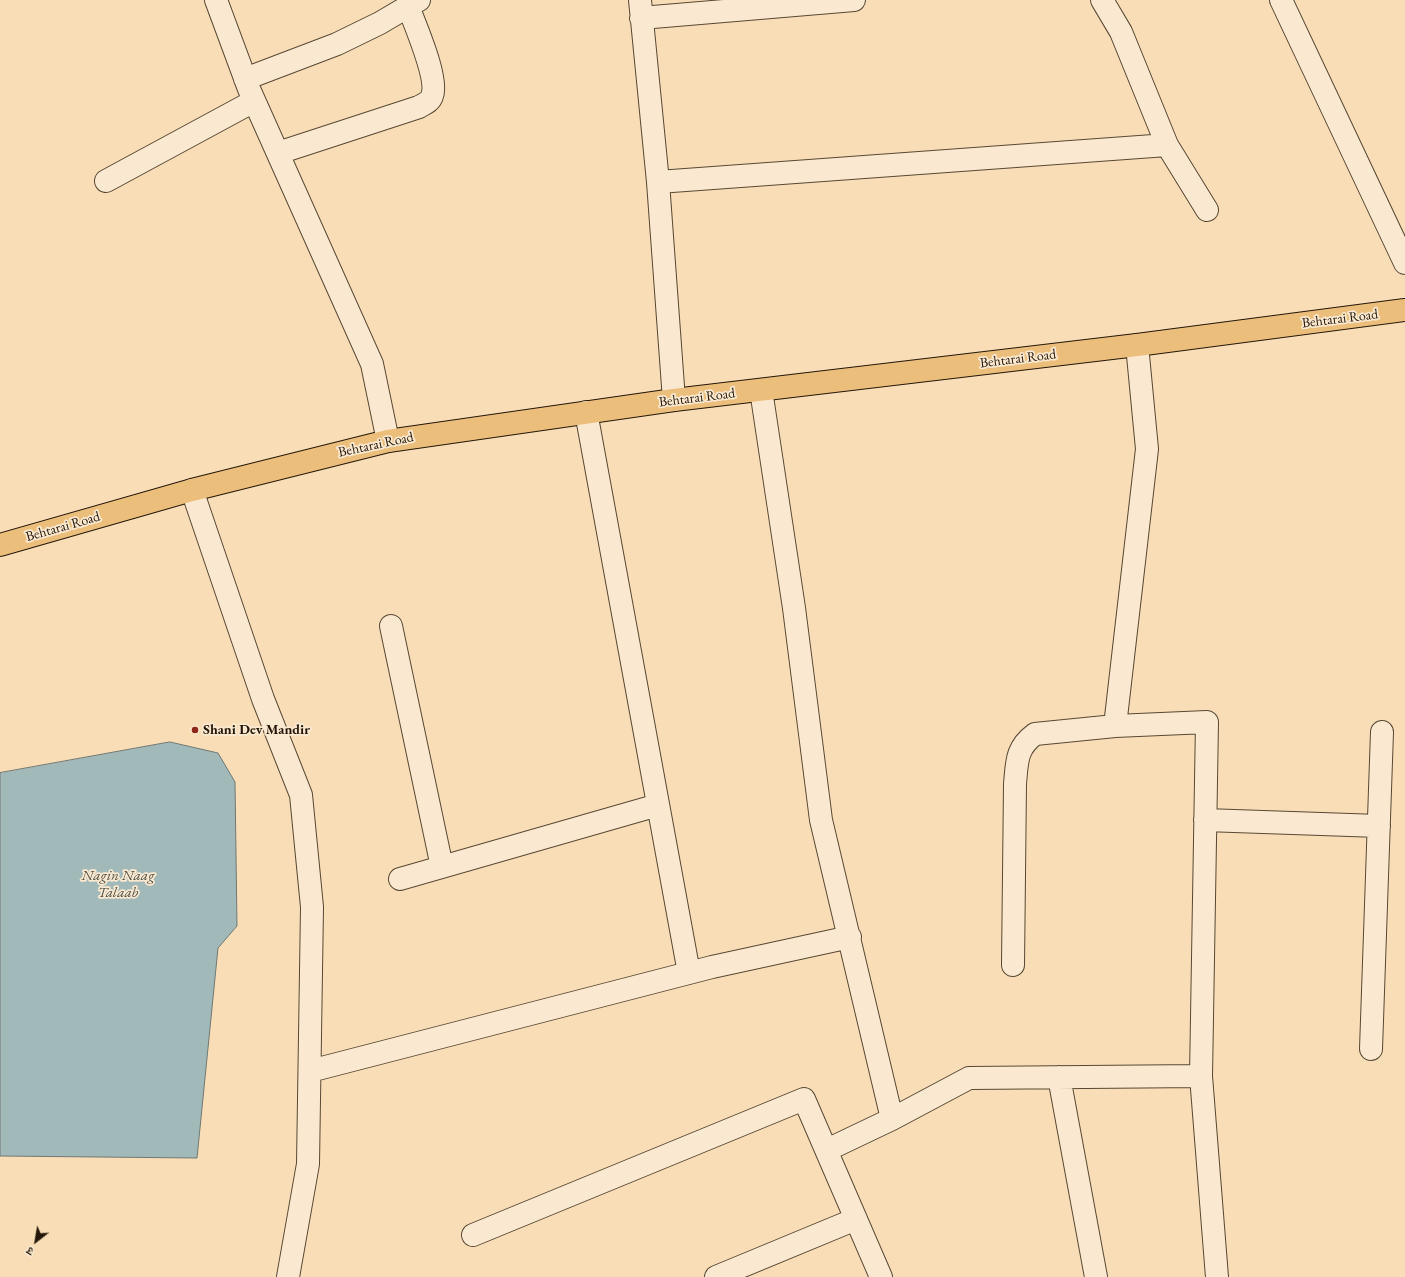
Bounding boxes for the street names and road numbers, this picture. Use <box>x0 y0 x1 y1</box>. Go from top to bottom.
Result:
street label: Behtarai Road <box>1301 306 1379 332</box>
street label: Behtarai Road <box>979 346 1057 372</box>
street label: Behtarai Road <box>658 385 736 411</box>
street label: Behtarai Road <box>337 429 415 461</box>
street label: Behtarai Road <box>24 508 102 546</box>

